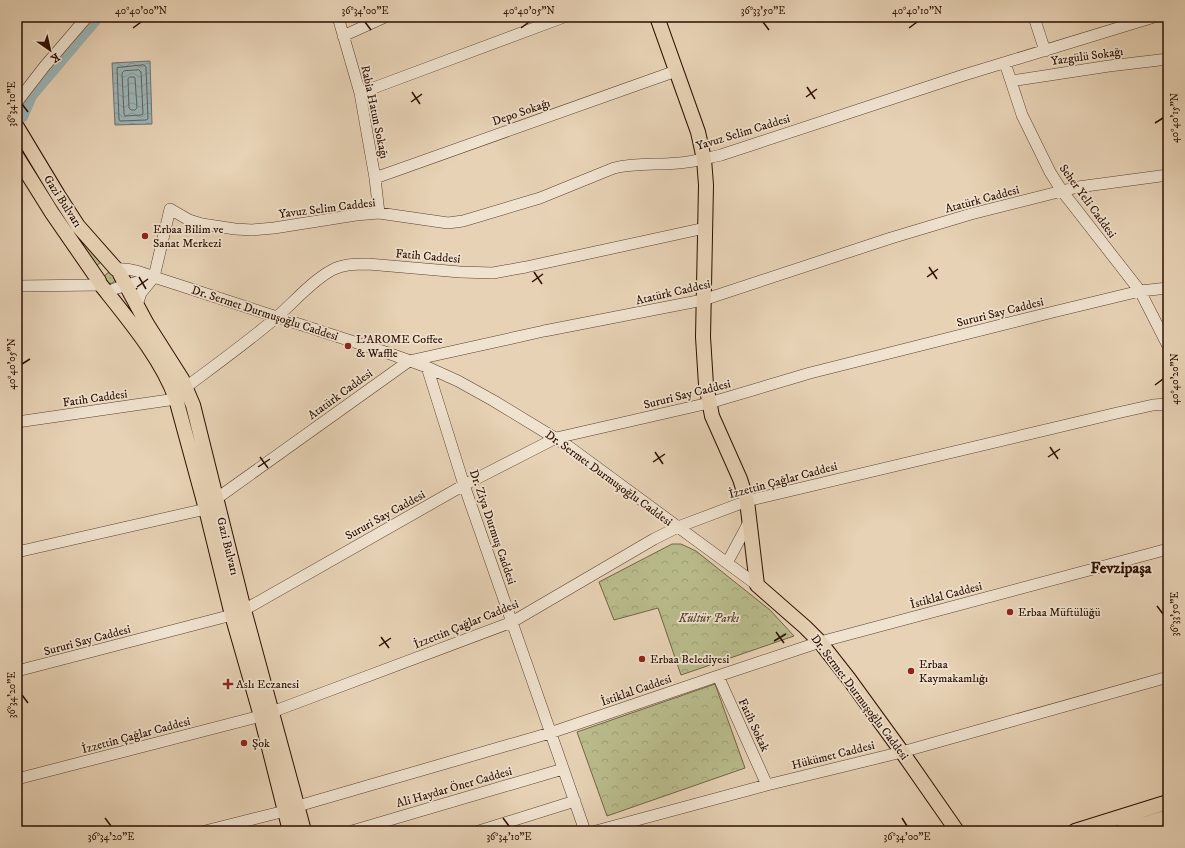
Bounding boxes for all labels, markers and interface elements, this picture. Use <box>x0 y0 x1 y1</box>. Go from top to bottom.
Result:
text: 40°40'00"N <box>115 5 167 17</box>
text: 36°34'00"E <box>342 5 389 17</box>
text: 40°40'05"N <box>503 5 555 17</box>
text: 36°33'50"E <box>741 5 785 17</box>
text: 40°40'10"N <box>892 5 942 17</box>
north arrow <box>30 30 70 70</box>
street label: Yazgülü Sokağı <box>1050 44 1124 69</box>
text: K <box>48 49 62 66</box>
street label: Rabia Hatun Sokağı <box>357 64 392 160</box>
text: 36°34'10"E <box>6 81 18 127</box>
text: 40°40'15"N <box>1169 93 1181 143</box>
street label: Depo Sokağı <box>490 96 552 129</box>
street label: Yavuz Selim Caddesi <box>694 111 792 154</box>
street label: Seher Yeli Caddesi <box>1056 161 1119 241</box>
street label: Gazi Bulvarı <box>40 172 85 230</box>
street label: Atatürk Caddesi <box>943 182 1021 217</box>
street label: Yavuz Selim Caddesi <box>278 195 376 222</box>
place label: Erbaa Bilim ve Sanat Merkezi <box>153 222 224 251</box>
marker: Erbaa Bilim ve Sanat Merkezi <box>140 231 150 241</box>
street label: Fatih Caddesi <box>395 246 461 267</box>
street label: Atatürk Caddesi <box>634 277 712 308</box>
street label: Dr. Sermet Durmuşoğlu Caddesi <box>190 283 340 344</box>
street label: Sururi Say Caddesi <box>955 294 1045 331</box>
place label: L'AROME Coffee & Waffle <box>356 332 443 361</box>
text: 40°40'05"N <box>6 338 18 390</box>
marker: L'AROME Coffee & Waffle <box>343 341 353 351</box>
text: 40°40'20"N <box>1169 353 1181 405</box>
street label: Atatürk Caddesi <box>305 366 376 423</box>
street label: Sururi Say Caddesi <box>642 376 732 413</box>
street label: Fatih Caddesi <box>62 387 128 410</box>
street label: Dr. Sermet Durmuşoğlu Caddesi <box>542 427 675 530</box>
street label: İzzettin Çağlar Caddesi <box>727 459 839 502</box>
street label: Dr. Ziya Durmuş Caddesi <box>466 468 519 587</box>
street label: Sururi Say Caddesi <box>343 487 428 544</box>
street label: Gazi Bulvarı <box>213 516 242 577</box>
district label: Fevzipaşa <box>1090 558 1153 578</box>
street label: İstiklal Caddesi <box>909 579 984 612</box>
text: 36°33'50"E <box>1169 592 1181 636</box>
street label: İzzettin Çağlar Caddesi <box>412 597 521 652</box>
place label: Erbaa Müftülüğü <box>1018 605 1101 620</box>
marker: Erbaa Müftülüğü <box>1005 607 1015 617</box>
park label: Kültür Parkı <box>678 611 739 626</box>
street label: Sururi Say Caddesi <box>42 622 132 659</box>
street label: Dr. Sermet Durmuşoğlu Caddesi <box>807 632 912 763</box>
place label: Erbaa Belediyesi <box>650 652 729 667</box>
marker: Erbaa Belediyesi <box>637 654 647 664</box>
place label: Erbaa Kaymakamlığı <box>919 657 988 686</box>
marker: Erbaa Kaymakamlığı <box>906 666 916 676</box>
street label: İstiklal Caddesi <box>599 671 674 710</box>
text: 36°34'20"E <box>6 672 18 718</box>
place label: Aslı Eczanesi <box>236 677 299 692</box>
marker: Aslı Eczanesi <box>223 679 233 689</box>
street label: Fatih Sokak <box>735 696 772 754</box>
street label: İzzettin Çağlar Caddesi <box>80 714 192 757</box>
place label: Şok <box>252 736 270 751</box>
marker: Şok <box>239 738 249 748</box>
street label: Hükümet Caddesi <box>790 738 876 773</box>
street label: Ali Haydar Öner Caddesi <box>395 764 514 811</box>
text: 36°34'20"E <box>88 831 134 843</box>
text: 36°34'10"E <box>486 831 532 843</box>
text: 36°34'00"E <box>884 831 931 843</box>

